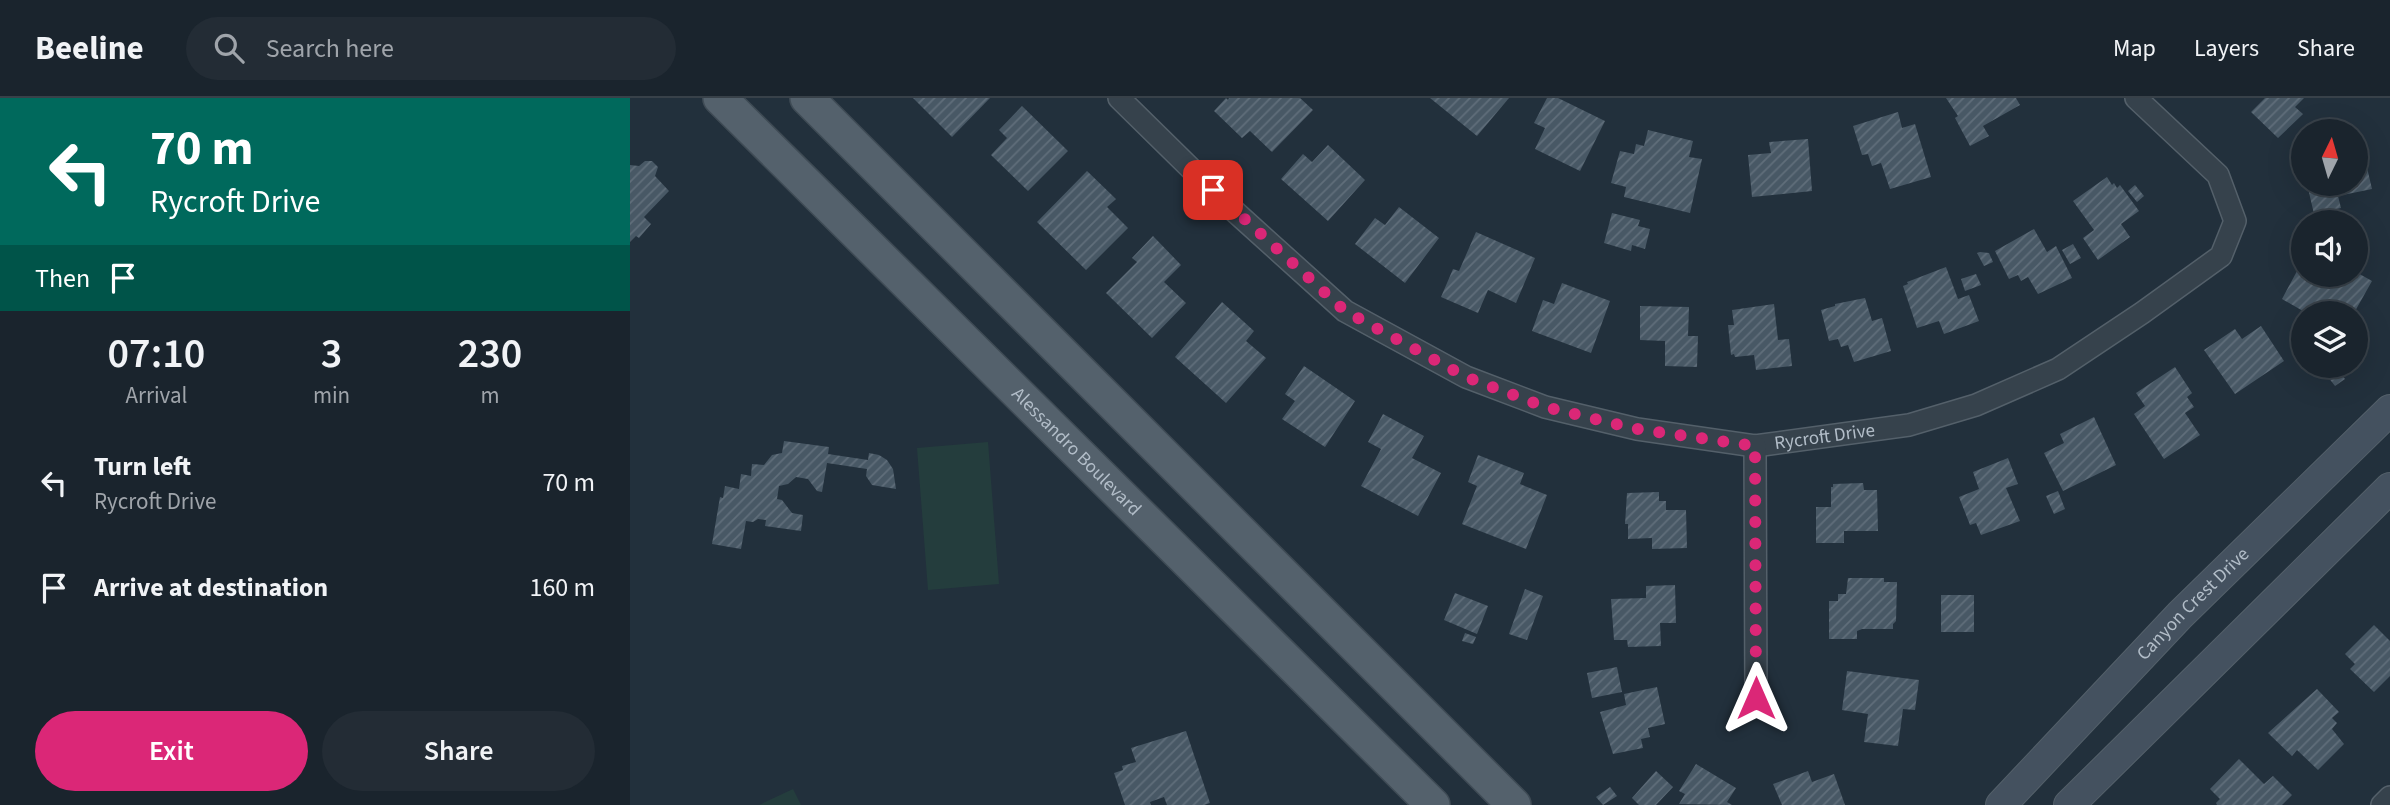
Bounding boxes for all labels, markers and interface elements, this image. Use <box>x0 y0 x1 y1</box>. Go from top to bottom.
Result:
search box <box>186 17 676 80</box>
text: Beeline <box>35 25 144 72</box>
icon: search <box>210 29 248 67</box>
text: Search here <box>266 30 394 67</box>
text: Map <box>2113 31 2156 66</box>
text: Layers <box>2194 31 2259 66</box>
text: Share <box>2297 31 2355 66</box>
text: 70 m <box>150 114 254 184</box>
north arrow <box>2291 119 2368 196</box>
map controls <box>2291 119 2368 378</box>
icon: left <box>35 126 126 217</box>
pin <box>1183 160 1243 220</box>
icon: arrive <box>1194 171 1232 209</box>
text: Rycroft Drive <box>150 179 320 225</box>
button: sound <box>2291 210 2368 287</box>
icon: arrive <box>104 259 142 297</box>
text: Then <box>35 260 90 297</box>
button: layers <box>2291 301 2368 378</box>
text: 07:10 <box>108 324 205 384</box>
text: 3 <box>321 324 342 384</box>
text: 230 <box>458 324 522 384</box>
text: Arrival <box>126 379 187 412</box>
text: min <box>313 379 350 412</box>
text: m <box>481 379 500 412</box>
street label: Alessandro Boulevard <box>1006 381 1147 522</box>
street label: Rycroft Drive <box>1773 416 1877 457</box>
text: Turn left <box>94 448 191 485</box>
icon: left <box>35 464 73 502</box>
text: 70 m <box>542 464 595 501</box>
text: Rycroft Drive <box>94 485 217 518</box>
street label: Canyon Crest Drive <box>2130 541 2255 666</box>
icon: arrive <box>35 569 73 607</box>
text: Arrive at destination <box>94 569 328 606</box>
text: 160 m <box>529 569 595 606</box>
position arrow <box>1719 661 1793 735</box>
button: Exit <box>35 711 308 791</box>
button: Share <box>322 711 595 791</box>

